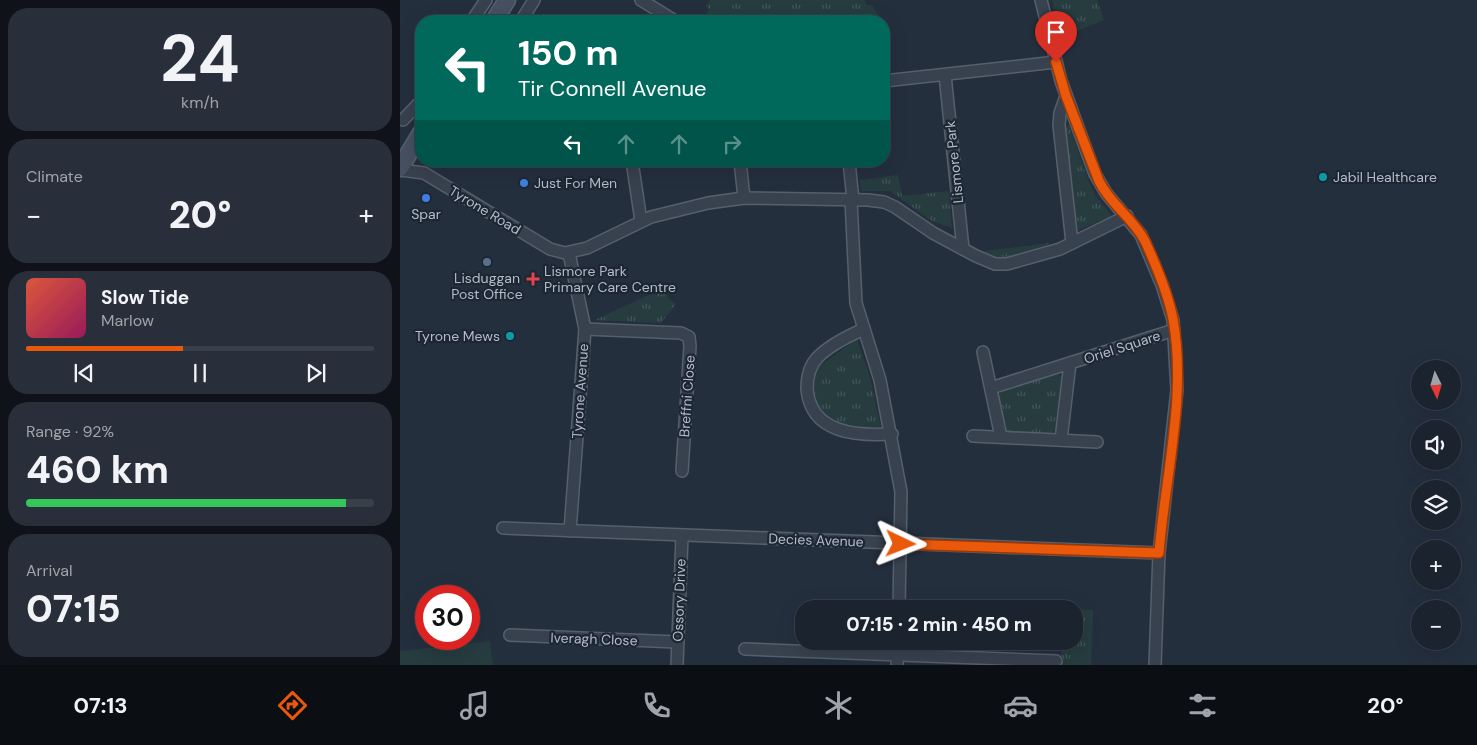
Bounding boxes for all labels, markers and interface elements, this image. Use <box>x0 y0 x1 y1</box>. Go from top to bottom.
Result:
pin <box>1035 11 1077 62</box>
text: 24 <box>160 17 240 101</box>
icon: arrive <box>1042 18 1070 46</box>
text: 150 m <box>518 30 618 76</box>
icon: left <box>435 35 500 100</box>
text: Tir Connell Avenue <box>518 74 707 103</box>
text: km/h <box>181 92 219 113</box>
street label: Lismore Park <box>941 120 967 204</box>
icon: left <box>559 130 587 158</box>
icon: ahead <box>612 130 640 158</box>
icon: ahead <box>665 130 693 158</box>
icon: right <box>718 130 746 158</box>
text: Climate <box>26 166 83 187</box>
place label: Jabil Healthcare <box>1333 168 1437 186</box>
marker: Jabil Healthcare <box>1317 171 1329 183</box>
place label: Just For Men <box>534 174 617 192</box>
marker: Just For Men <box>518 177 530 189</box>
street label: Tyrone Road <box>446 182 524 238</box>
text: 20° <box>169 190 231 240</box>
marker: Spar <box>420 192 432 204</box>
text: − <box>26 197 41 234</box>
text: + <box>359 197 374 234</box>
place label: Spar <box>411 205 441 223</box>
marker: Lisduggan Post Office <box>481 256 493 268</box>
place label: Lismore Park Primary Care Centre <box>544 262 676 296</box>
place label: Lisduggan Post Office <box>451 269 523 303</box>
marker: Lismore Park Primary Care Centre <box>526 272 540 286</box>
text: Slow Tide <box>101 285 189 310</box>
text: Marlow <box>101 310 154 331</box>
street label: Oriel Square <box>1081 326 1163 368</box>
place label: Tyrone Mews <box>415 327 500 345</box>
marker: Tyrone Mews <box>504 330 516 342</box>
street label: Tyrone Avenue <box>568 343 592 439</box>
street label: Breffni Close <box>675 354 699 438</box>
icon: previous <box>70 359 98 387</box>
icon: pause <box>186 359 214 387</box>
icon: next <box>302 359 330 387</box>
north arrow <box>1411 360 1461 410</box>
map controls <box>1411 360 1461 650</box>
button: sound <box>1411 420 1461 470</box>
text: Range · 92% <box>26 421 114 442</box>
text: 460 km <box>26 445 169 495</box>
button: layers <box>1411 480 1461 530</box>
position arrow <box>874 517 926 569</box>
street label: Decies Avenue <box>768 529 864 551</box>
button: + <box>1411 540 1461 590</box>
street label: Ossory Drive <box>669 558 689 642</box>
text: Arrival <box>26 560 73 581</box>
text: 07:15 <box>26 584 121 634</box>
speed limit sign: 30 <box>415 585 480 650</box>
button: − <box>1411 600 1461 650</box>
text: 07:15 · 2 min · 450 m <box>846 612 1032 637</box>
street label: Iveragh Close <box>550 628 638 650</box>
icon: directions <box>275 688 310 723</box>
icon: music <box>457 688 492 723</box>
icon: phone <box>639 688 674 723</box>
icon: climate <box>821 688 856 723</box>
icon: car <box>1003 688 1038 723</box>
icon: filters <box>1185 688 1220 723</box>
text: 07:13 <box>74 691 128 720</box>
text: 20° <box>1367 691 1403 720</box>

